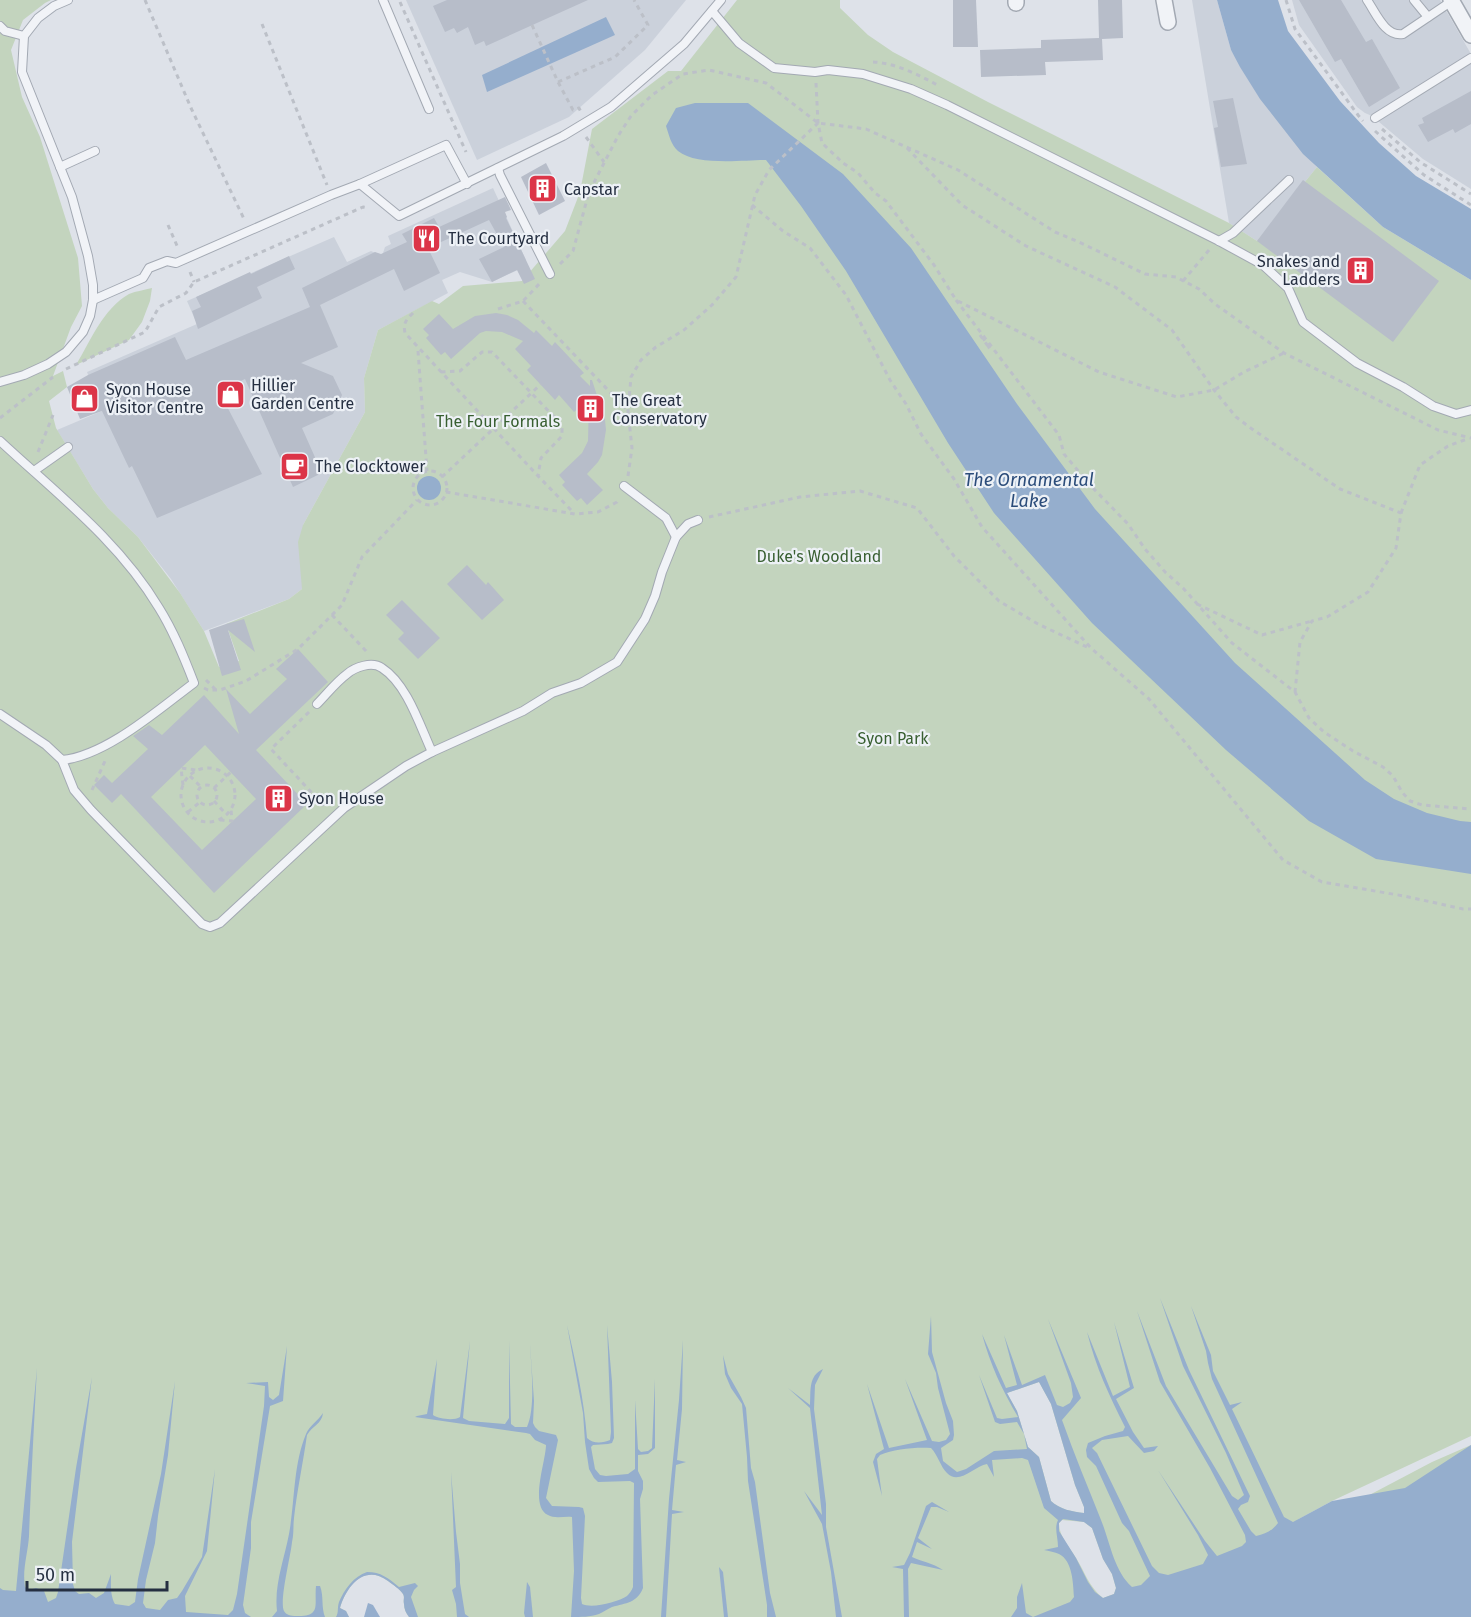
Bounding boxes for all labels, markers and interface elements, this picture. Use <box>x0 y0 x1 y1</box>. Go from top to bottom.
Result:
building icon: Capstar <box>527 173 559 205</box>
place label: Capstar <box>564 180 620 199</box>
restaurant icon: The Courtyard <box>411 222 443 254</box>
place label: The Courtyard <box>448 229 549 248</box>
place label: Snakes and Ladders <box>1257 252 1340 289</box>
building icon: Snakes and Ladders <box>1345 254 1377 286</box>
place label: Hillier Garden Centre <box>251 376 354 413</box>
shop icon: Hillier Garden Centre <box>214 378 246 410</box>
place label: Syon House Visitor Centre <box>106 380 204 417</box>
shop icon: Syon House Visitor Centre <box>69 382 101 414</box>
place label: The Great Conservatory <box>612 391 707 428</box>
building icon: The Great Conservatory <box>575 393 607 425</box>
park label: The Four Formals <box>436 412 560 431</box>
cafe icon: The Clocktower <box>278 450 310 482</box>
place label: The Clocktower <box>315 457 426 476</box>
water label: The Ornamental Lake <box>964 469 1094 512</box>
park label: Duke's Woodland <box>757 547 881 566</box>
park label: Syon Park <box>858 729 929 748</box>
building icon: Syon House <box>262 782 294 814</box>
place label: Syon House <box>299 789 384 808</box>
scale bar <box>27 1554 166 1592</box>
text: 50 m <box>36 1564 75 1586</box>

